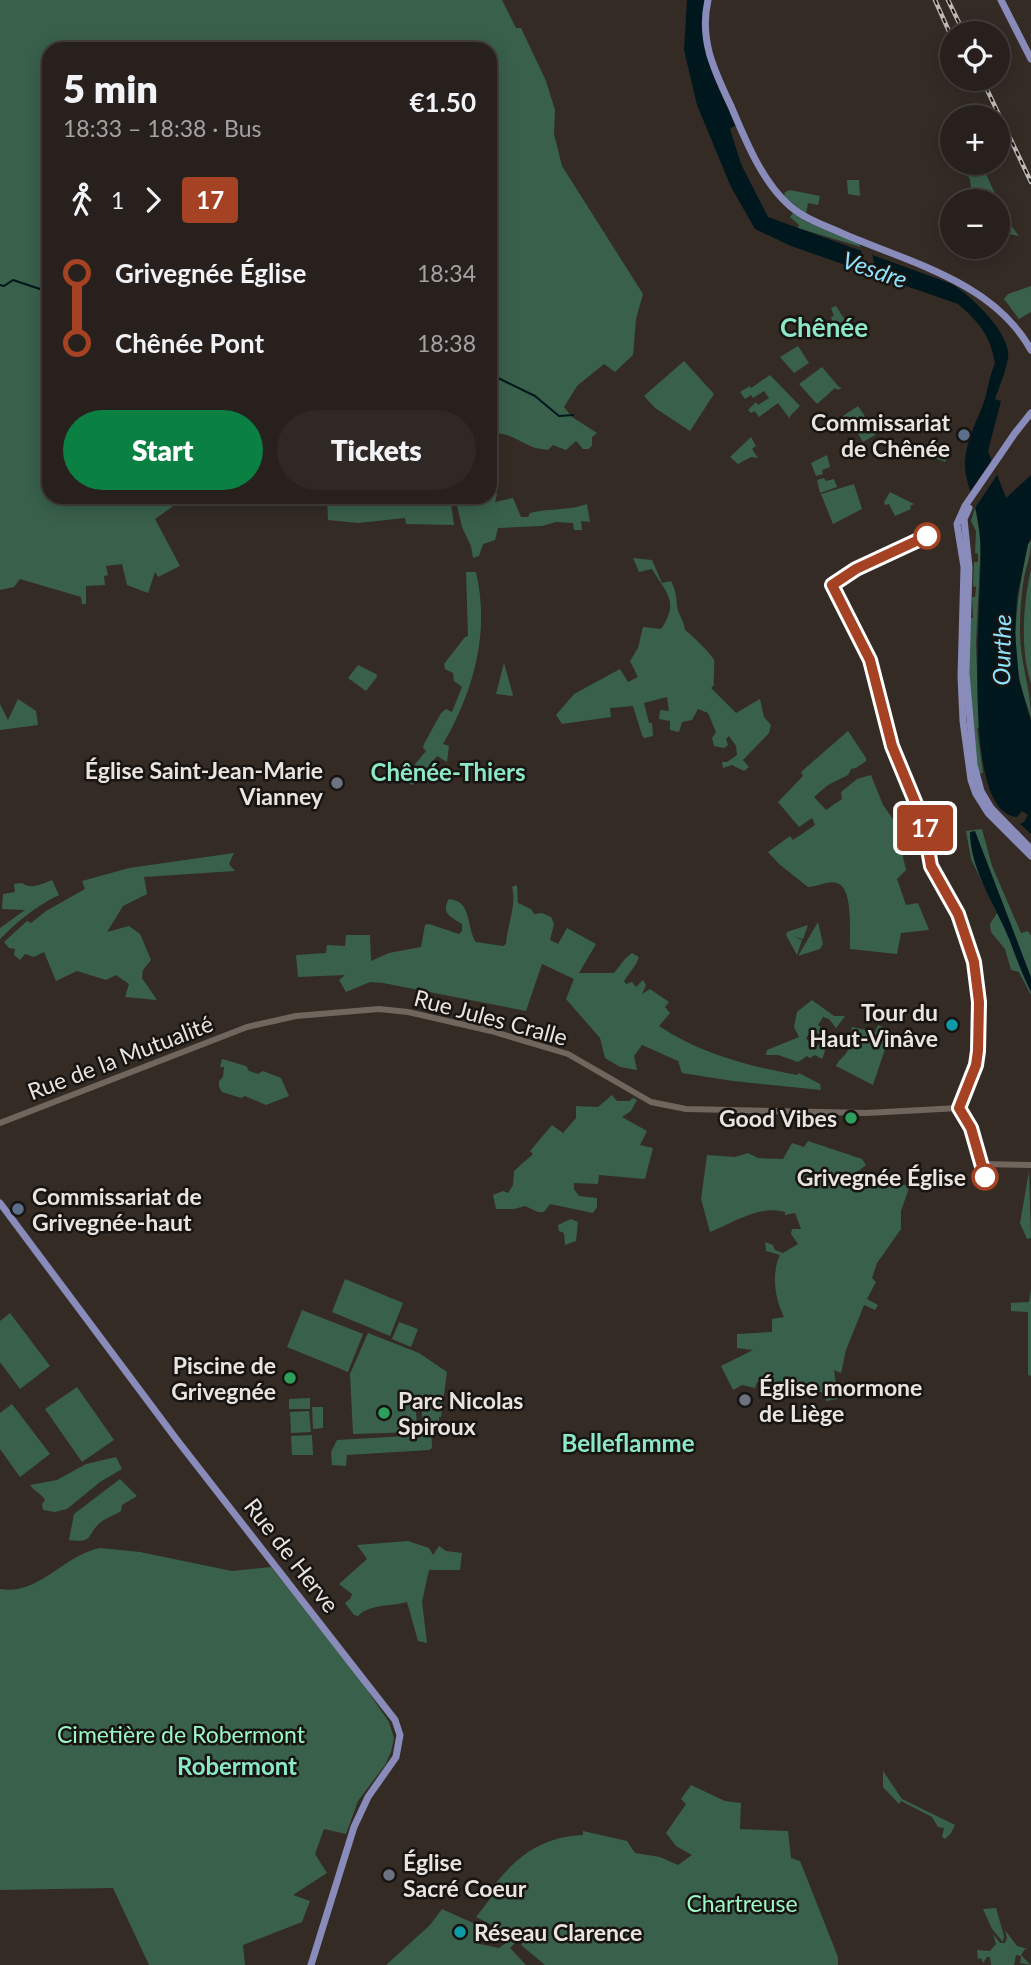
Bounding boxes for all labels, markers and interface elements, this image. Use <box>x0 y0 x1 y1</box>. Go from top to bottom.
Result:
map controls <box>940 21 1010 259</box>
button: locate <box>940 21 1010 91</box>
text: 5 min <box>63 65 158 111</box>
text: €1.50 <box>410 86 476 118</box>
button: + <box>940 105 1010 175</box>
text: 18:33 – 18:38 · Bus <box>63 114 262 142</box>
icon: walk <box>63 181 101 219</box>
icon: forward <box>134 181 172 219</box>
text: 17 <box>196 185 224 214</box>
text: 1 <box>111 186 124 214</box>
button: − <box>940 189 1010 259</box>
water label: Vesdre <box>839 244 911 294</box>
text: Grivegnée Église <box>115 257 306 289</box>
text: 18:34 <box>417 259 476 287</box>
district label: Chênée <box>780 311 868 343</box>
text: Chênée Pont <box>115 327 264 359</box>
text: 18:38 <box>417 329 476 357</box>
place label: Commissariat de Chênée <box>811 408 950 462</box>
button: Start <box>63 410 263 490</box>
button: Tickets <box>277 410 476 490</box>
marker: Commissariat de Chênée <box>956 427 972 443</box>
unlabelled marker <box>914 523 940 549</box>
water label: Ourthe <box>986 614 1016 686</box>
place label: Église Saint-Jean-Marie Vianney <box>85 756 324 810</box>
district label: Chênée-Thiers <box>371 757 525 786</box>
marker: Église Saint-Jean-Marie Vianney <box>329 775 345 791</box>
line badge: 17 <box>894 805 956 851</box>
text: 17 <box>911 813 939 842</box>
street label: Rue Jules Cralle <box>411 983 571 1051</box>
place label: Tour du Haut-Vinâve <box>809 998 938 1052</box>
street label: Rue de la Mutualité <box>23 1009 217 1105</box>
marker: Tour du Haut-Vinâve <box>944 1017 960 1033</box>
place label: Good Vibes <box>719 1104 837 1132</box>
marker: Good Vibes <box>843 1110 859 1126</box>
place label: Grivegnée Église <box>797 1163 966 1191</box>
marker: Grivegnée Église <box>972 1164 998 1190</box>
place label: Commissariat de Grivegnée-haut <box>32 1182 202 1236</box>
marker: Commissariat de Grivegnée-haut <box>10 1201 26 1217</box>
place label: Piscine de Grivegnée <box>171 1351 276 1405</box>
marker: Piscine de Grivegnée <box>282 1370 298 1386</box>
place label: Église mormone de Liège <box>759 1373 922 1427</box>
place label: Parc Nicolas Spiroux <box>398 1386 523 1440</box>
marker: Église mormone de Liège <box>737 1392 753 1408</box>
marker: Parc Nicolas Spiroux <box>376 1405 392 1421</box>
district label: Belleflamme <box>562 1428 695 1457</box>
street label: Rue de Herve <box>239 1492 345 1618</box>
park label: Cimetière de Robermont <box>57 1720 306 1748</box>
district label: Robermont <box>177 1751 297 1780</box>
place label: Église Sacré Coeur <box>403 1848 527 1902</box>
marker: Église Sacré Coeur <box>381 1867 397 1883</box>
park label: Chartreuse <box>686 1889 798 1917</box>
place label: Réseau Clarence <box>474 1918 642 1946</box>
marker: Réseau Clarence <box>452 1924 468 1940</box>

